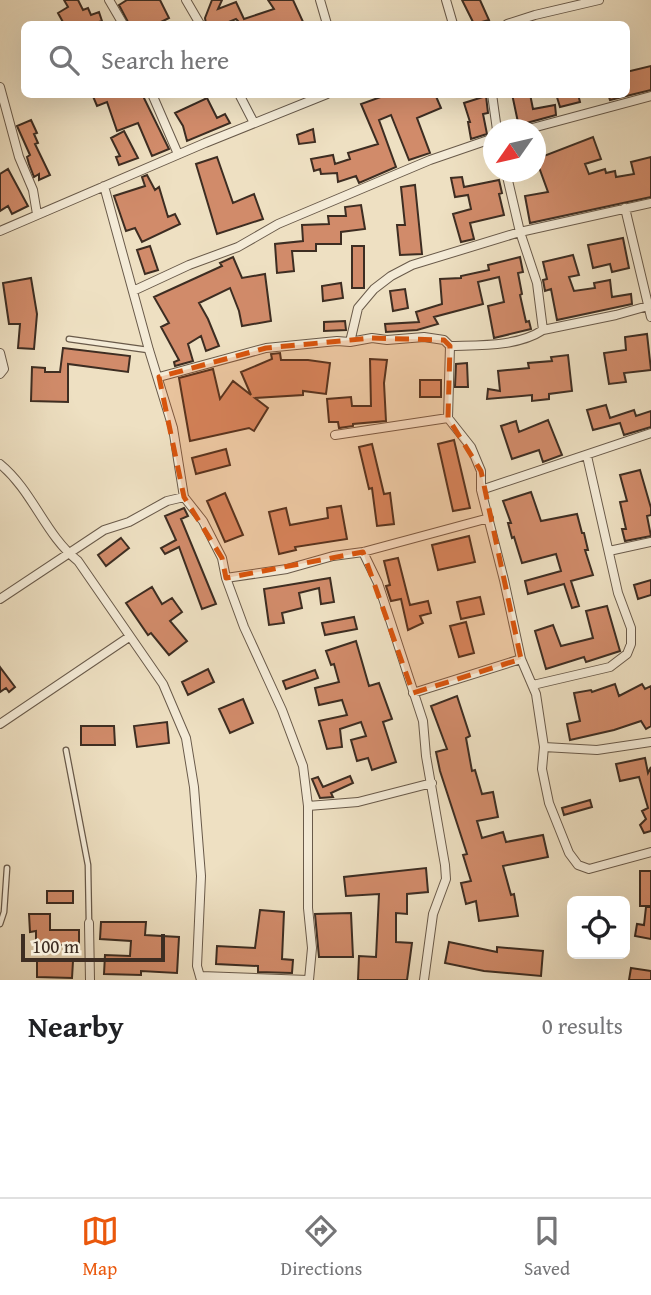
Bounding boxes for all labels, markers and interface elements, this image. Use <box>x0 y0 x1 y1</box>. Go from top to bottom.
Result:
search box <box>21 21 630 98</box>
text: Search here <box>101 40 229 79</box>
icon: search <box>45 41 83 79</box>
north arrow <box>483 119 546 182</box>
map controls <box>567 896 630 959</box>
button: locate <box>567 896 630 959</box>
scale bar <box>21 931 164 963</box>
text: 100 m <box>32 932 79 960</box>
text: Nearby <box>28 1004 124 1048</box>
text: 0 results <box>542 1009 623 1042</box>
tab: Map <box>81 1212 119 1282</box>
tab: Directions <box>281 1212 362 1282</box>
tab: Saved <box>524 1212 570 1282</box>

